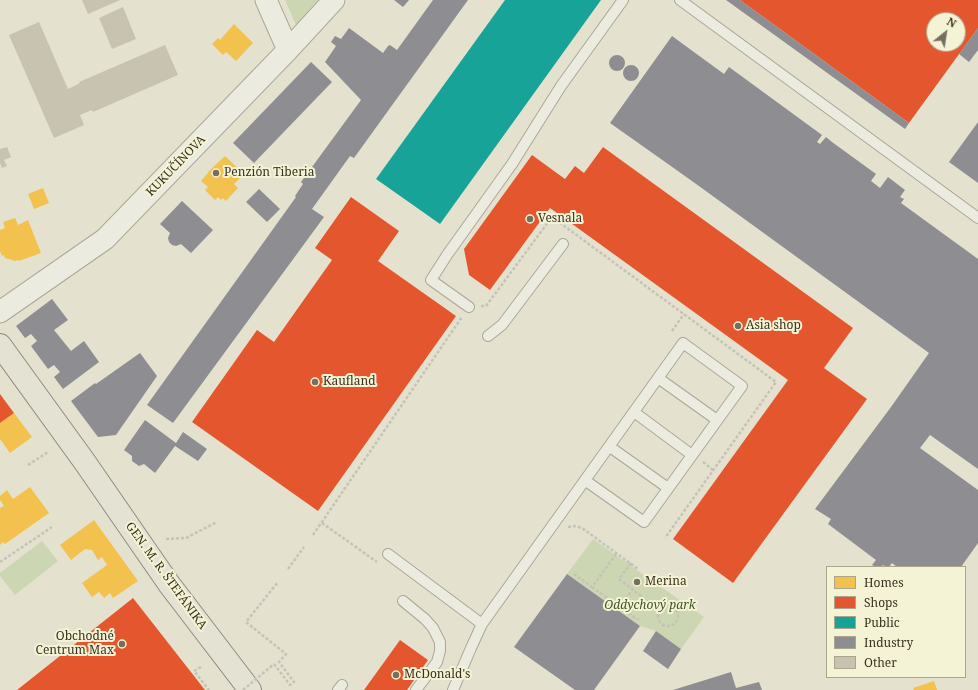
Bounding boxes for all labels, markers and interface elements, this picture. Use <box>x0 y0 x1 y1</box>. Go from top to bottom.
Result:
north arrow <box>926 12 966 52</box>
text: N <box>944 13 959 31</box>
street label: KUKUČÍNOVA <box>143 133 209 199</box>
place label: Penzión Tiberia <box>224 166 314 180</box>
marker: Penzión Tiberia <box>211 168 221 178</box>
place label: Vesnala <box>538 212 582 226</box>
marker: Vesnala <box>525 214 535 224</box>
place label: Asia shop <box>746 319 801 333</box>
marker: Asia shop <box>733 321 743 331</box>
place label: Kaufland <box>323 375 376 389</box>
marker: Kaufland <box>310 377 320 387</box>
street label: GEN. M. R. ŠTEFÁNIKA <box>122 520 210 632</box>
legend <box>826 566 966 678</box>
text: Homes <box>864 574 904 591</box>
place label: Merina <box>645 575 687 589</box>
marker: Merina <box>632 577 642 587</box>
text: Shops <box>864 594 898 611</box>
park label: Oddychový park <box>604 599 696 613</box>
text: Public <box>864 614 900 631</box>
place label: Obchodné Centrum Max <box>36 630 114 658</box>
text: Industry <box>864 634 913 651</box>
marker: Obchodné Centrum Max <box>117 639 127 649</box>
text: Other <box>864 654 897 671</box>
place label: McDonald's <box>404 668 470 682</box>
marker: McDonald's <box>391 670 401 680</box>

